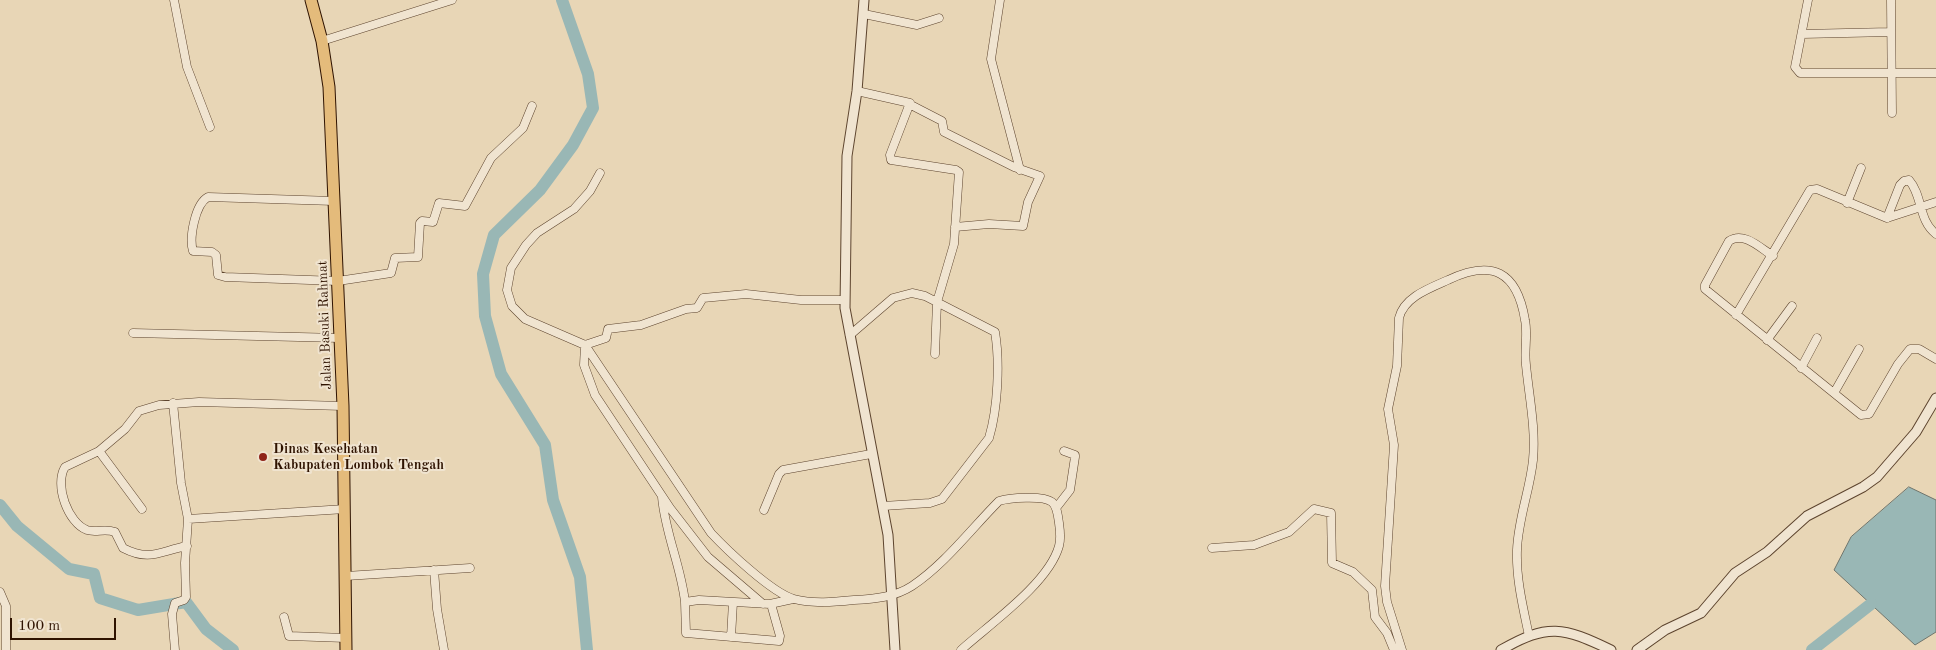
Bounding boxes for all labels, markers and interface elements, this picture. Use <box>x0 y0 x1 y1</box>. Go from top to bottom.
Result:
street label: Jalan Basuki Rahmat <box>314 260 336 390</box>
place label: Dinas Kesehatan Kabupaten Lombok Tengah <box>273 441 444 474</box>
marker: Dinas Kesehatan Kabupaten Lombok Tengah <box>257 451 269 463</box>
scale bar <box>12 608 119 640</box>
text: 100 m <box>18 619 60 634</box>

